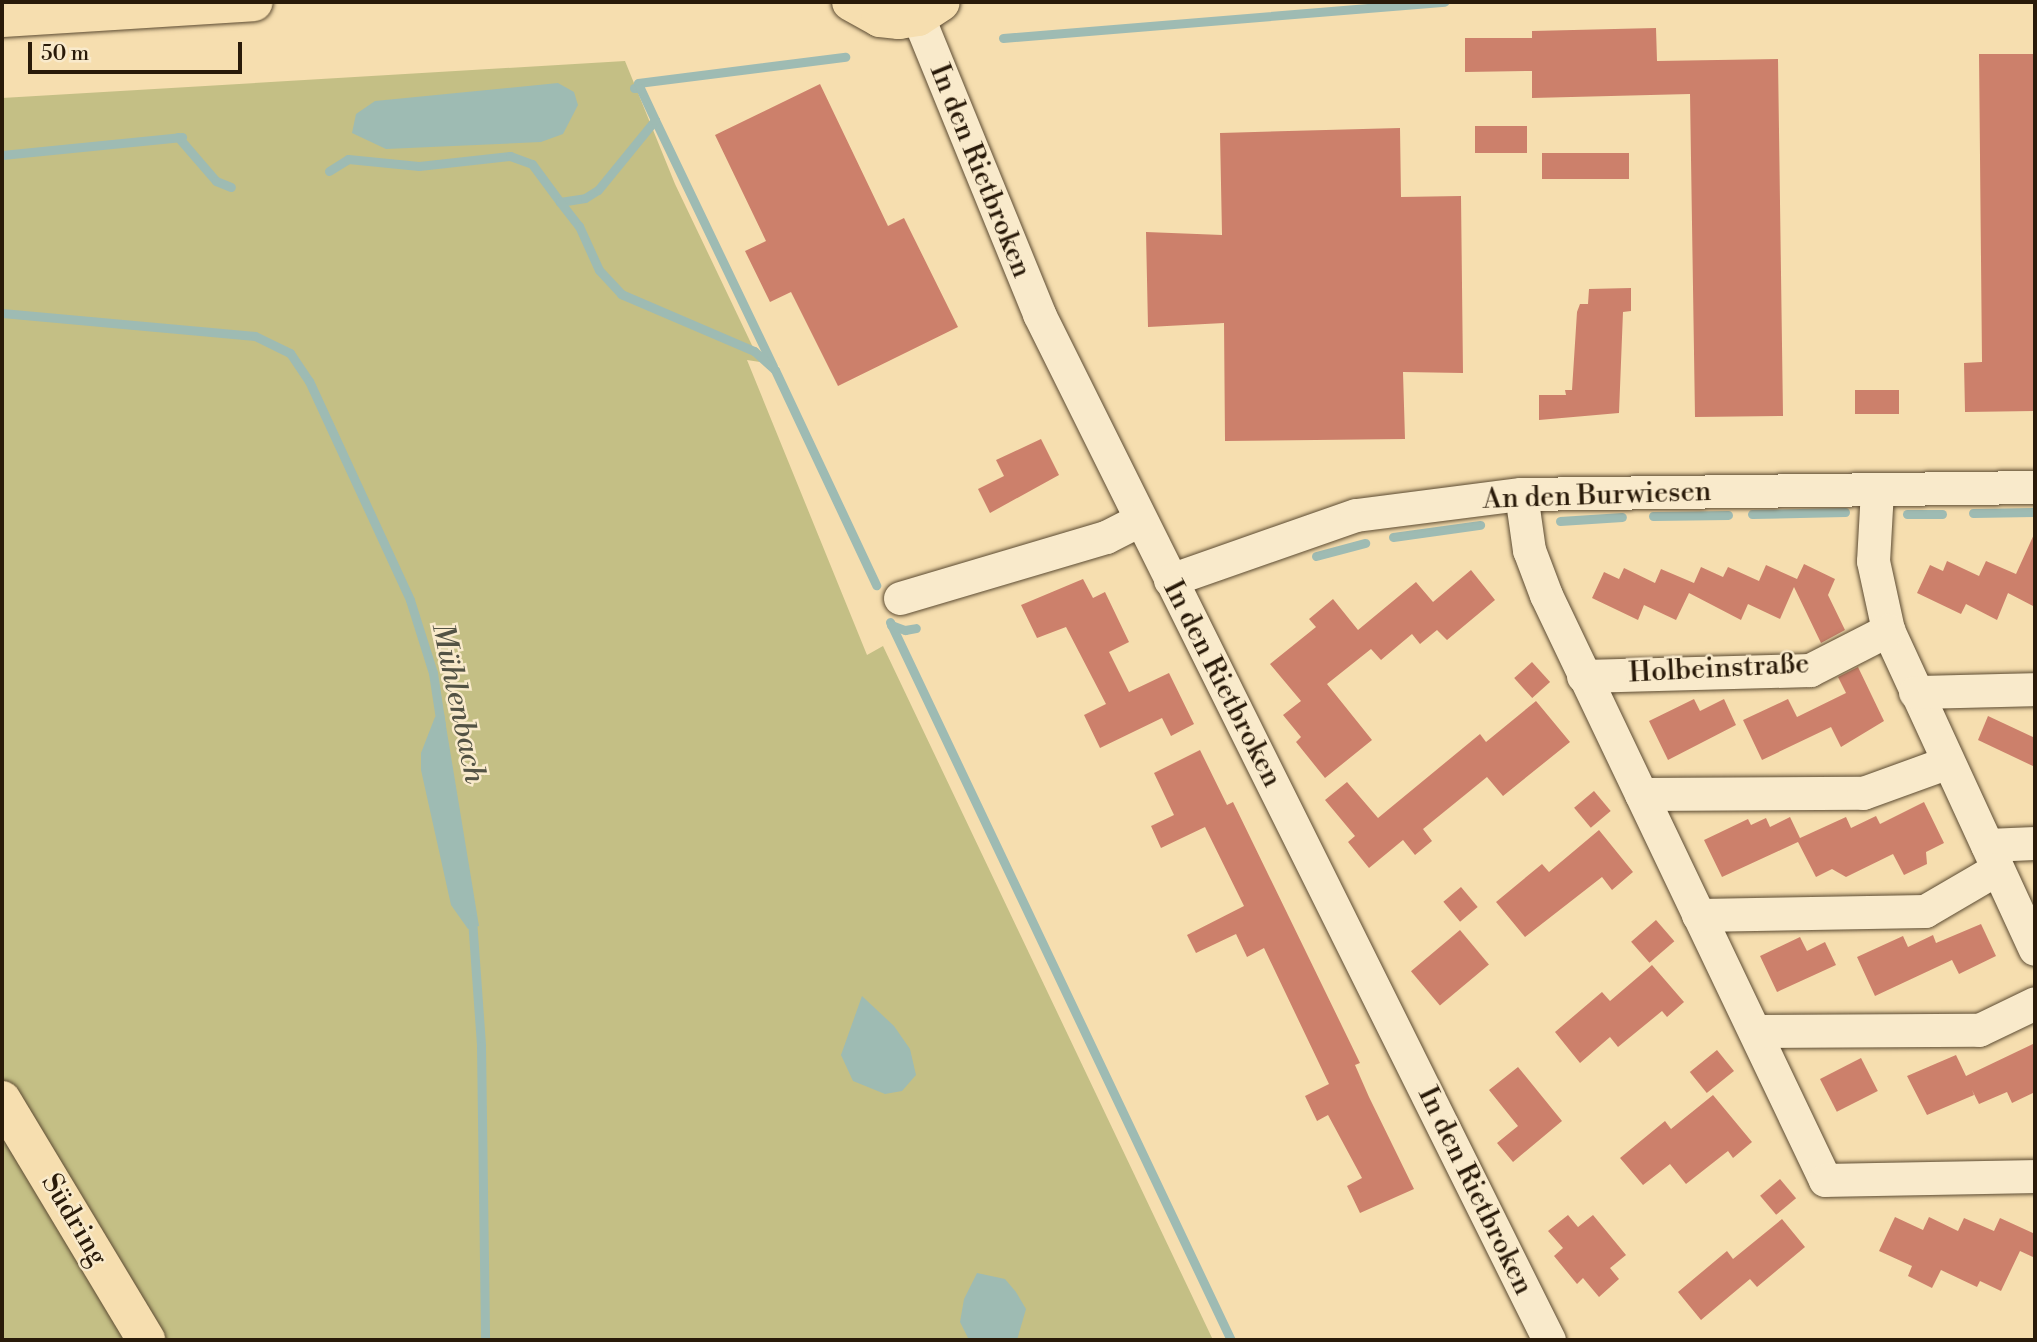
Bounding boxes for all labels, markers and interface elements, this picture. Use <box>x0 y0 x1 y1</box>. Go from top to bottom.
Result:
scale bar <box>32 28 245 72</box>
text: 50 m <box>41 41 89 67</box>
street label: In den Rietbroken <box>922 59 1038 283</box>
street label: An den Burwiesen <box>1482 475 1712 517</box>
street label: In den Rietbroken <box>1155 575 1289 793</box>
water label: Mühlenbach <box>423 619 493 787</box>
street label: Holbeinstraße <box>1628 647 1810 691</box>
street label: In den Rietbroken <box>1410 1082 1540 1300</box>
street label: Südring <box>34 1168 114 1272</box>

